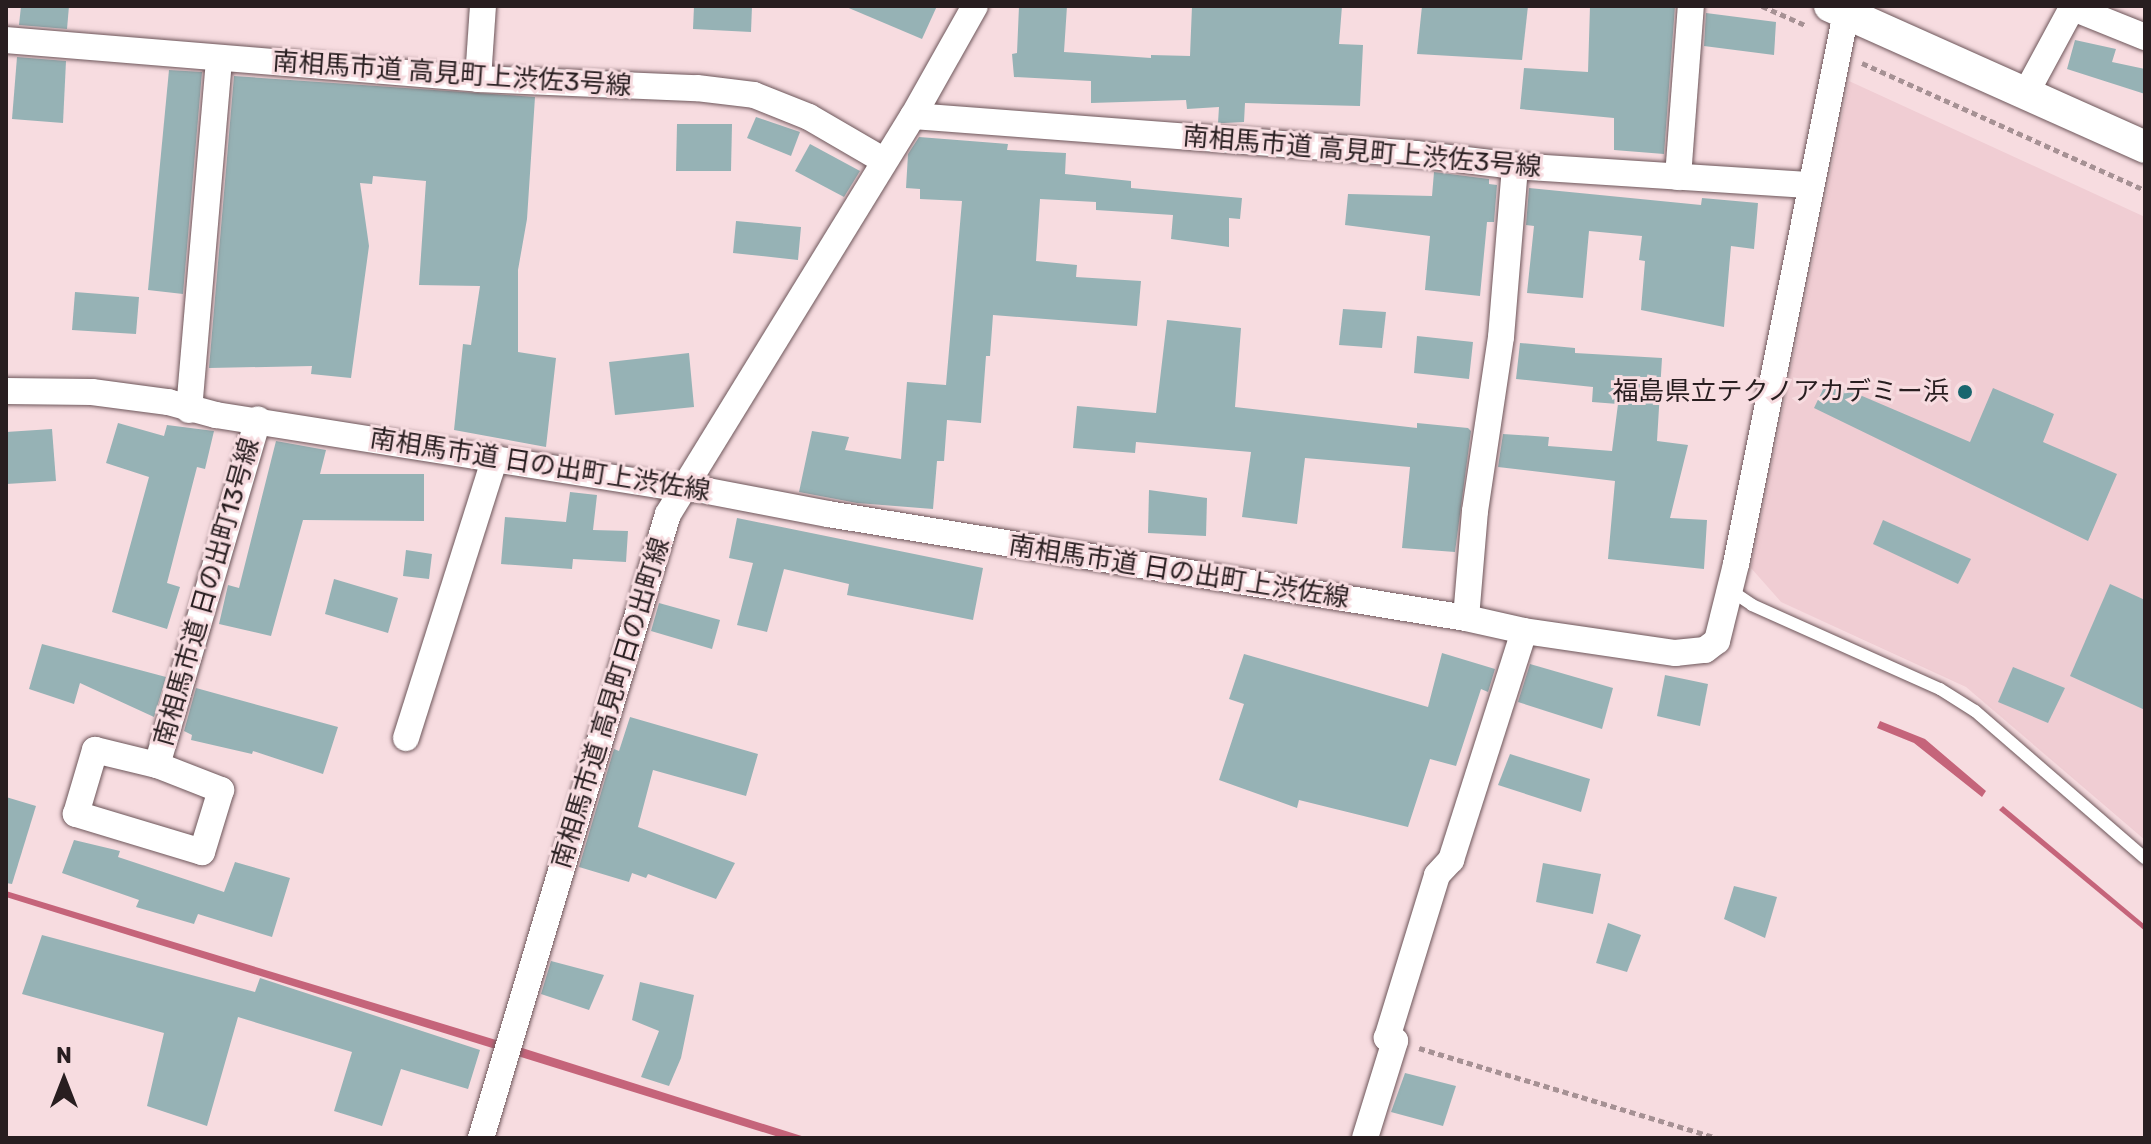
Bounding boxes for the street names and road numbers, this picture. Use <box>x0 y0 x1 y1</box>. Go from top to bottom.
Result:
street label: 南相馬市道 高見町上渋佐3号線 <box>271 46 633 102</box>
street label: 南相馬市道 高見町上渋佐3号線 <box>1181 121 1543 183</box>
street label: 南相馬市道 日の出町上渋佐線 <box>367 423 713 507</box>
street label: 南相馬市道 日の出町13号線 <box>148 434 266 750</box>
street label: 南相馬市道 日の出町上渋佐線 <box>1006 530 1352 614</box>
street label: 南相馬市道 高見町日の出町線 <box>546 534 676 872</box>

